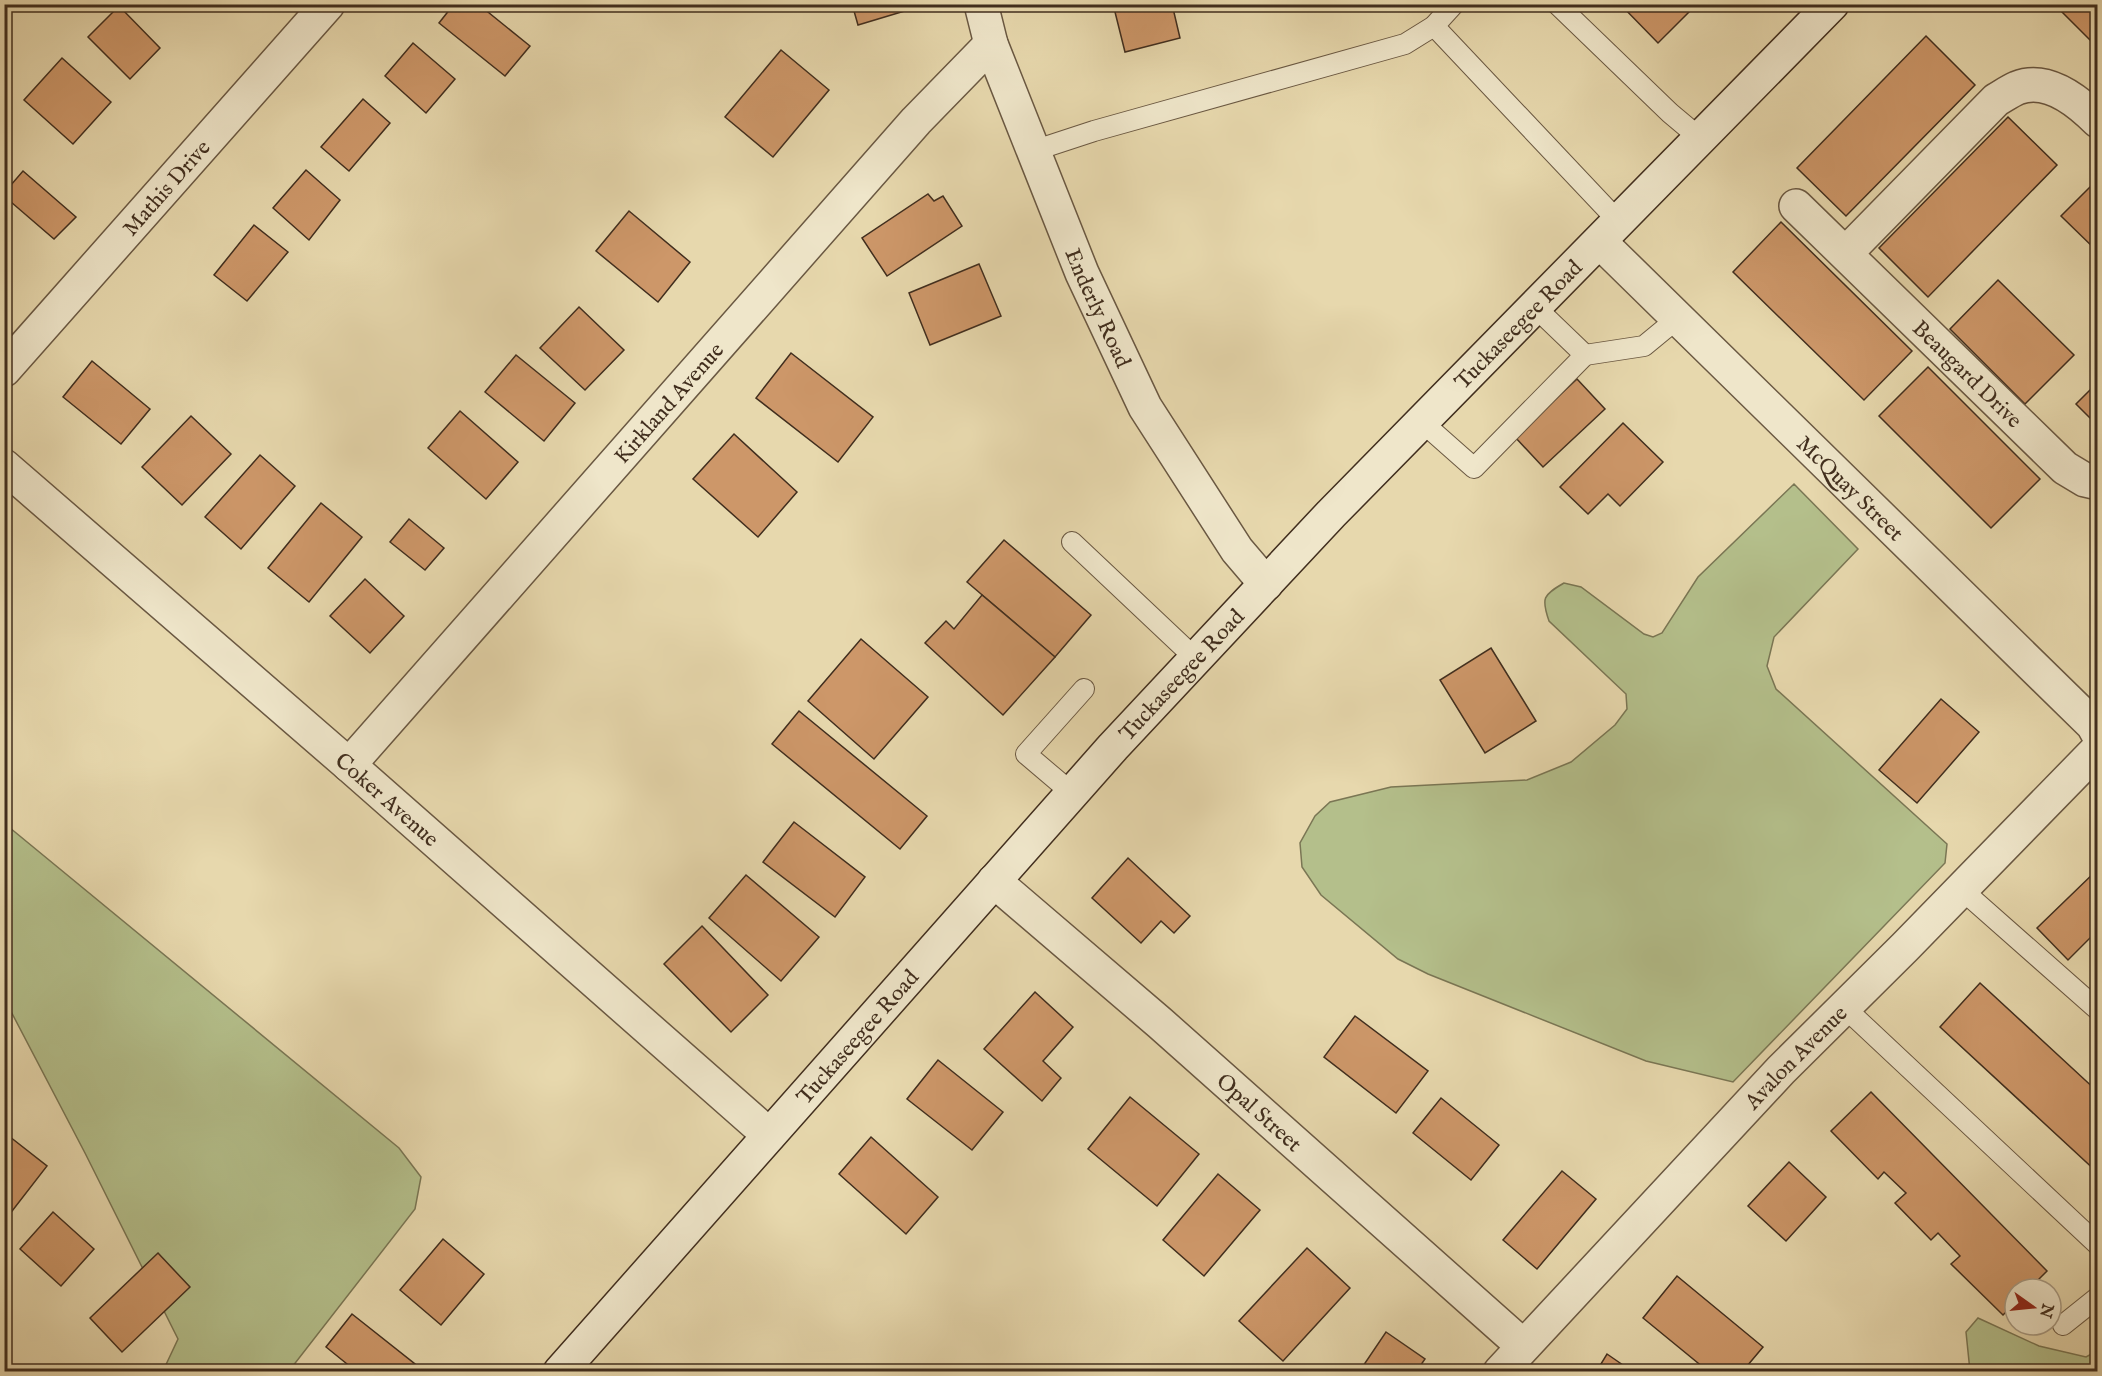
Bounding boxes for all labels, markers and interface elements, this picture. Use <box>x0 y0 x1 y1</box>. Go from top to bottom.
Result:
street label: Mathis Drive <box>117 135 217 243</box>
street label: Enderly Road <box>1058 245 1137 373</box>
street label: Tuckaseegee Road <box>1449 254 1589 396</box>
street label: Beaugard Drive <box>1906 315 2028 435</box>
street label: Kirkland Avenue <box>609 337 731 470</box>
street label: McQuay Street <box>1790 430 1909 548</box>
street label: Tuckaseegee Road <box>1114 604 1251 748</box>
street label: Coker Avenue <box>329 747 444 854</box>
street label: Tuckaseegee Road <box>791 964 926 1111</box>
street label: Avalon Avenue <box>1739 1000 1854 1117</box>
street label: Opal Street <box>1210 1068 1307 1159</box>
north arrow <box>2003 1277 2063 1337</box>
text: N <box>2034 1300 2057 1320</box>

